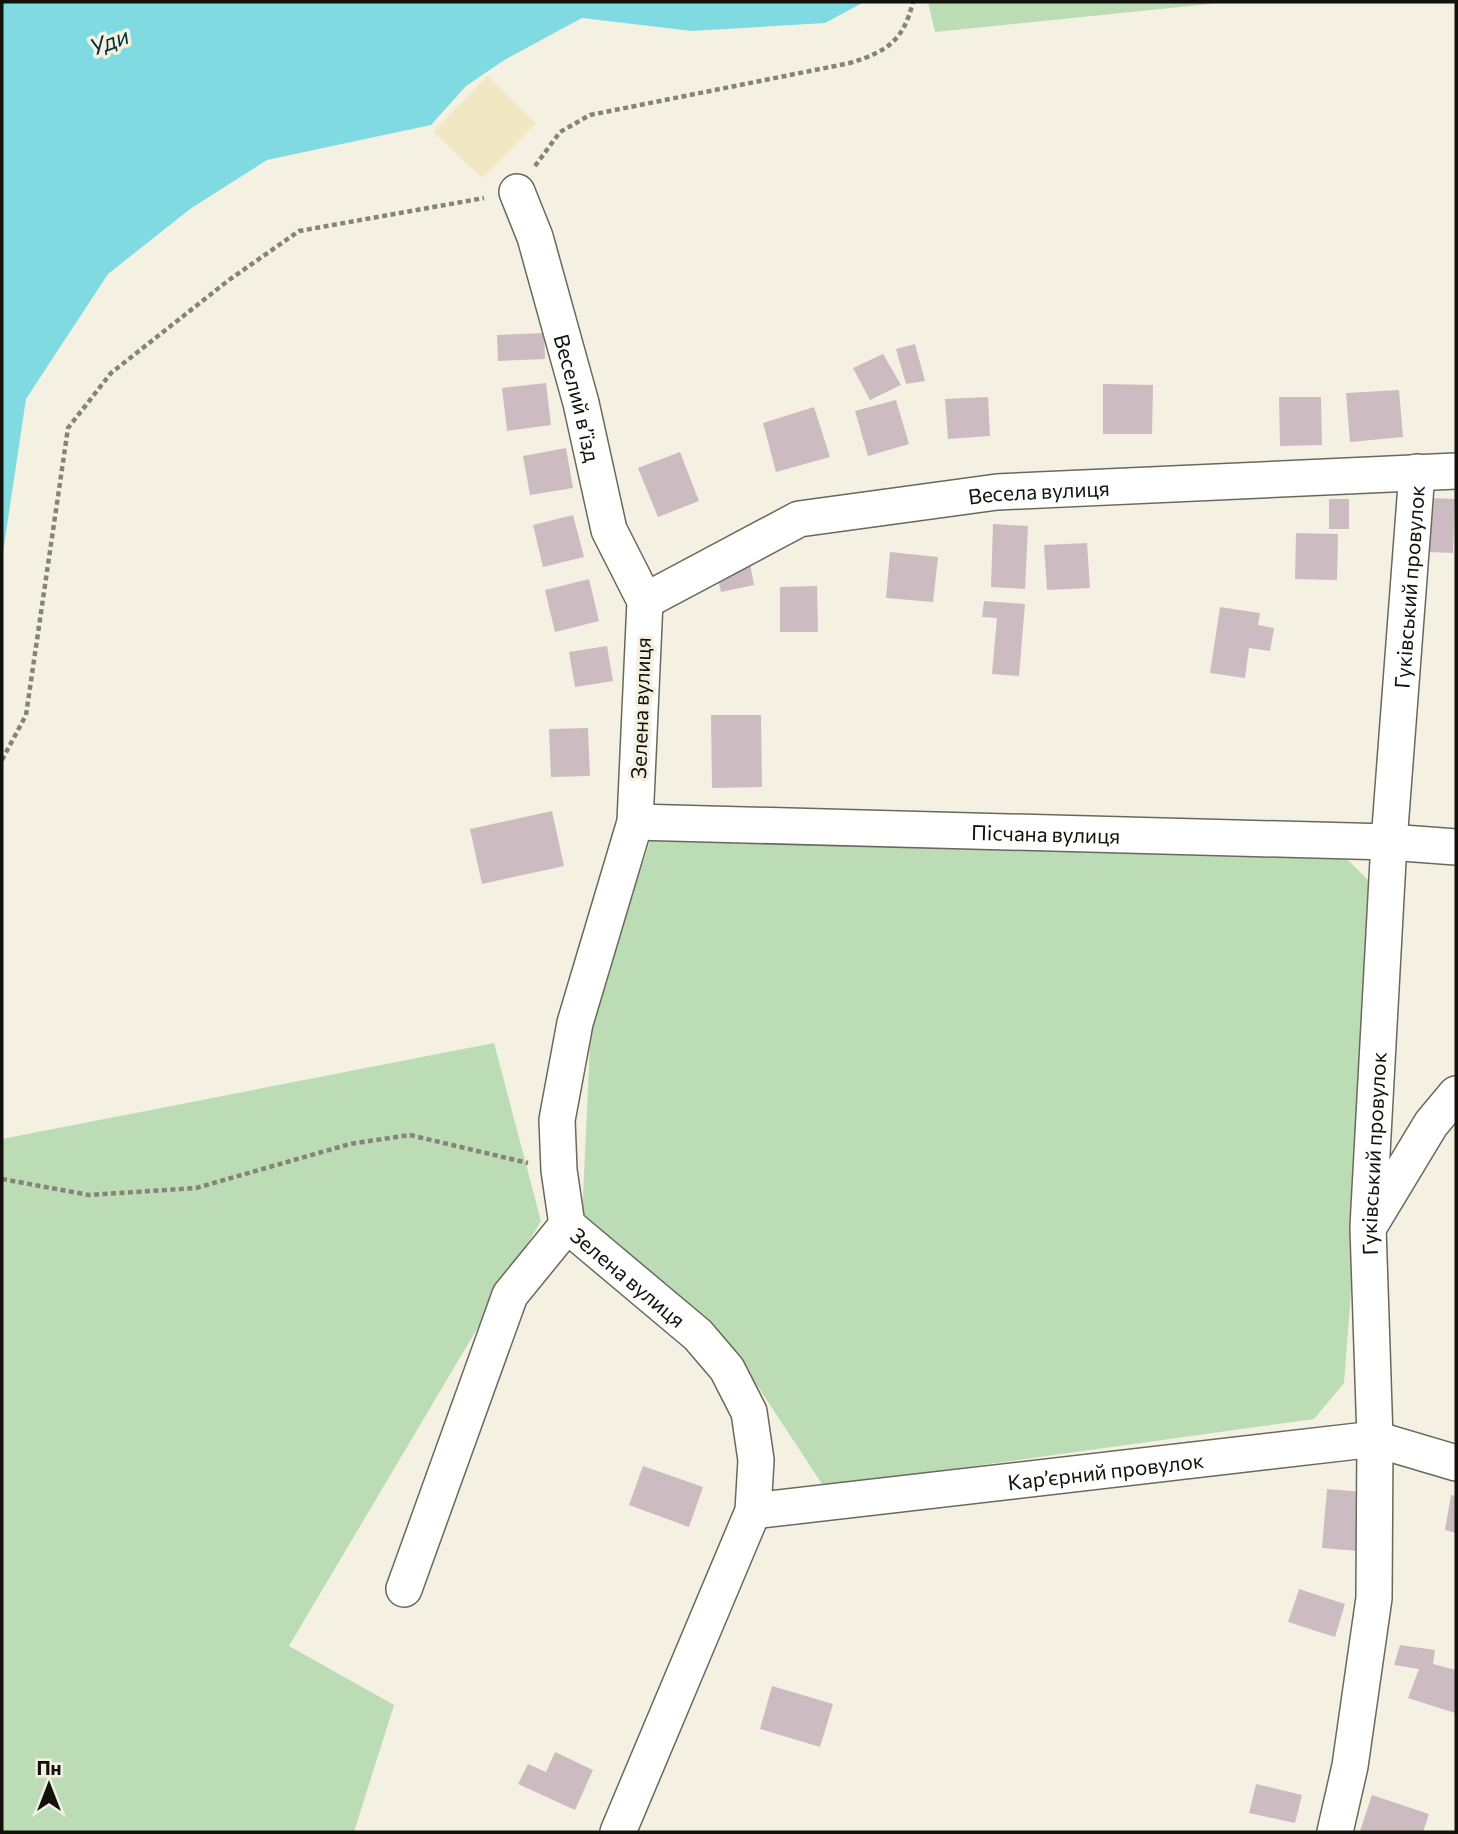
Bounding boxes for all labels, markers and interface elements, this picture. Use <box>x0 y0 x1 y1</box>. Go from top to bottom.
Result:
water label: Уди <box>85 21 133 61</box>
street label: Веселий в’їзд <box>550 331 606 464</box>
street label: Весела вулиця <box>966 474 1110 508</box>
street label: Гуківський провулок <box>1388 484 1428 689</box>
street label: Зелена вулиця <box>625 637 655 779</box>
street label: Пісчана вулиця <box>971 818 1121 847</box>
street label: Гуківський провулок <box>1355 1051 1390 1256</box>
street label: Зелена вулиця <box>566 1221 691 1332</box>
street label: Кар’єрний провулок <box>1006 1446 1205 1494</box>
north arrow <box>14 1750 84 1820</box>
text: Пн <box>36 1756 62 1779</box>

